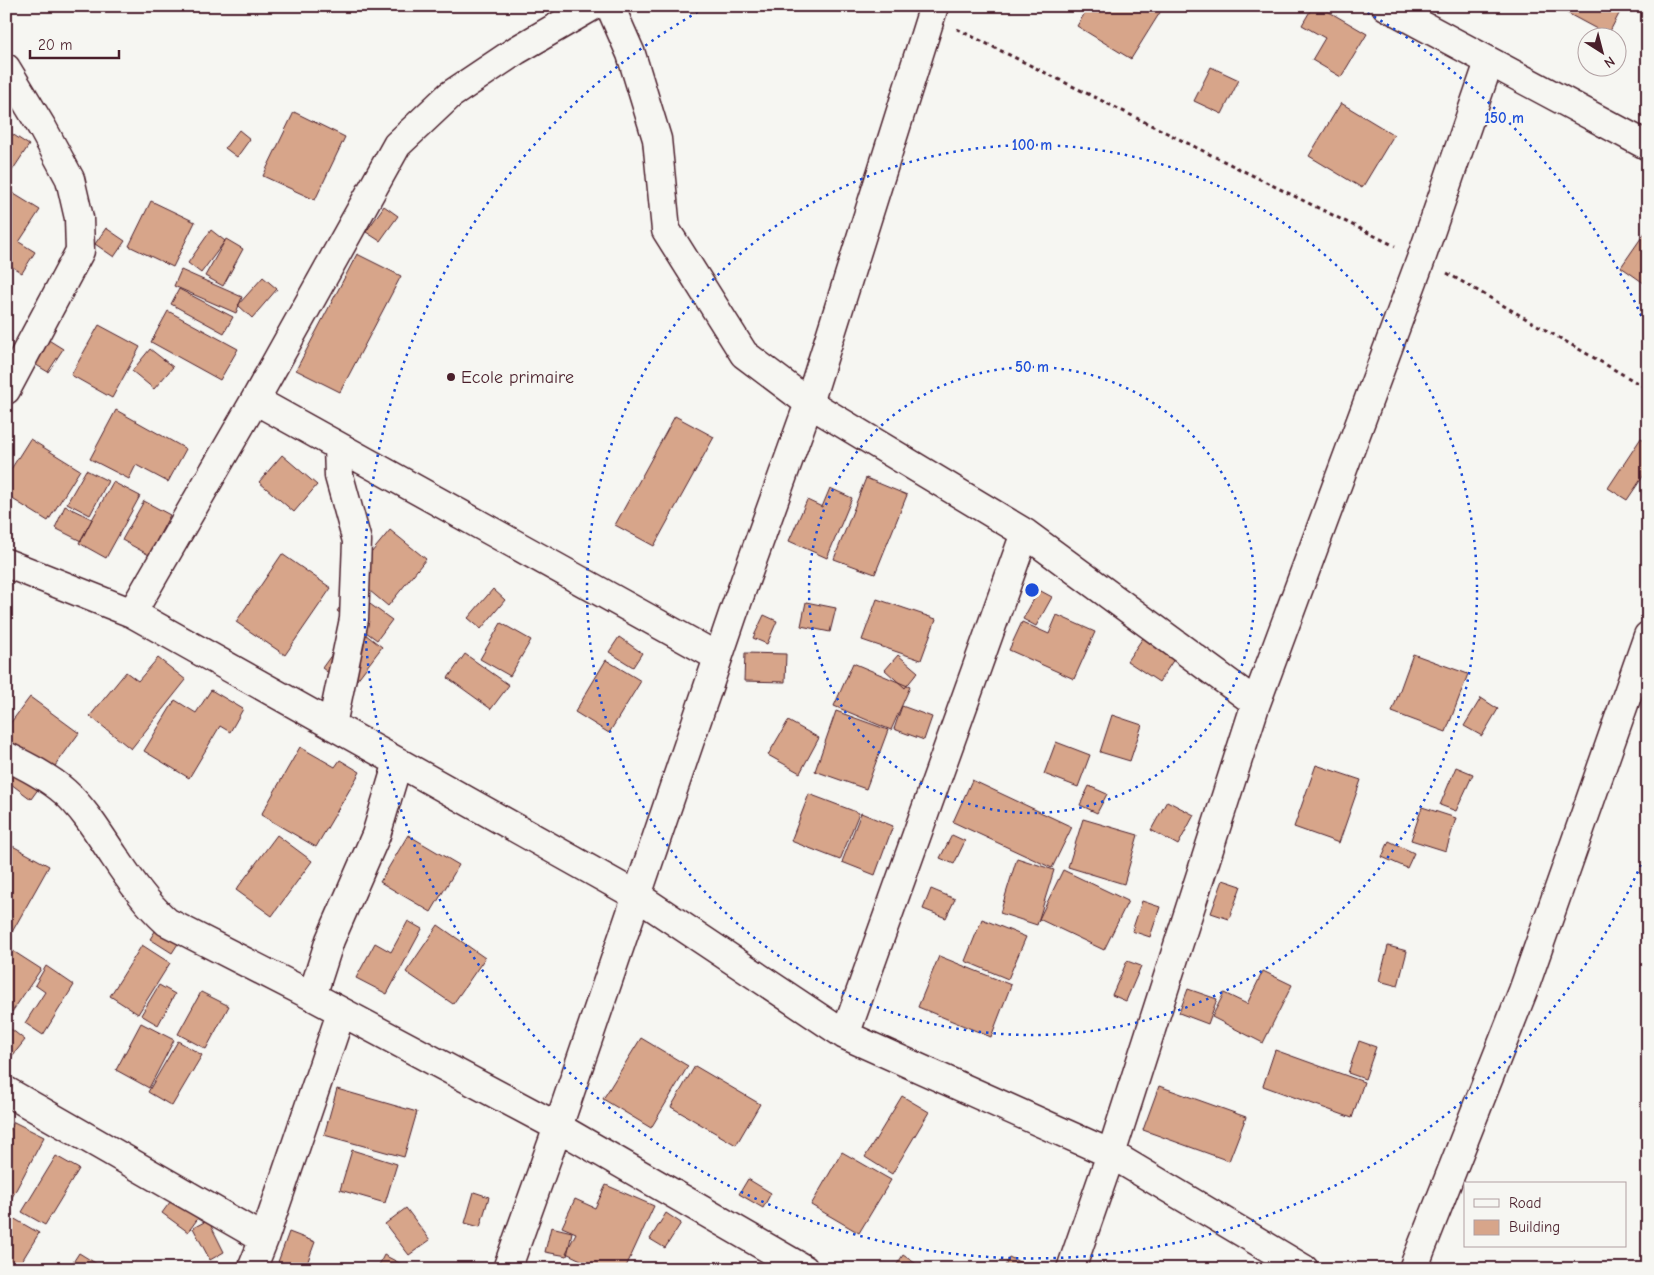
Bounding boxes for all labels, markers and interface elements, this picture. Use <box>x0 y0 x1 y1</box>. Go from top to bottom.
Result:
scale bar <box>30 28 119 60</box>
north arrow <box>1576 28 1626 78</box>
text: 20 m <box>38 36 72 54</box>
text: N <box>1601 53 1618 72</box>
text: 150 m <box>1484 109 1524 127</box>
text: 100 m <box>1012 136 1052 154</box>
text: 50 m <box>1015 358 1049 376</box>
place label: Ecole primaire <box>461 367 574 388</box>
marker: Ecole primaire <box>445 371 457 383</box>
centre of rings <box>1023 581 1041 599</box>
legend <box>1464 1182 1626 1248</box>
text: Road <box>1509 1194 1541 1212</box>
text: Building <box>1509 1218 1560 1236</box>

